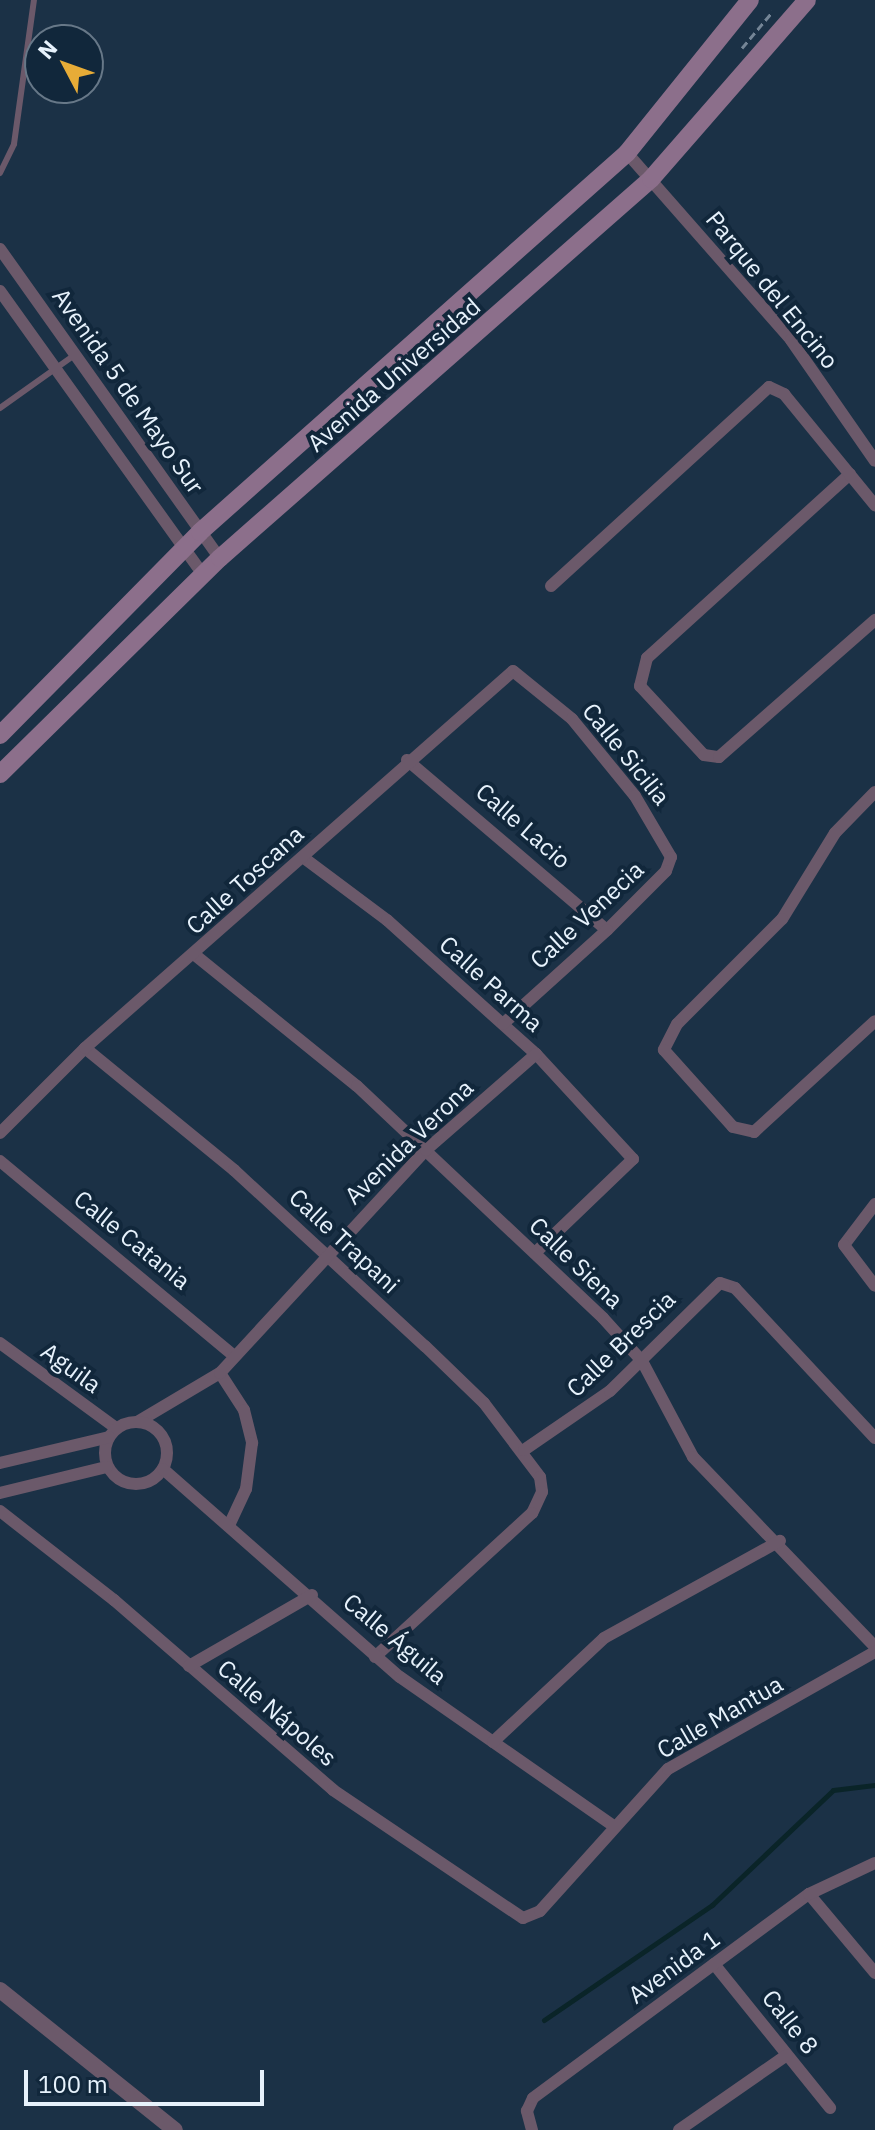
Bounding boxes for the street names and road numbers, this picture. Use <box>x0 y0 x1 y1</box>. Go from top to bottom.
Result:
street label: Parque del Encino <box>700 205 844 375</box>
street label: Avenida 5 de Mayo Sur <box>46 283 210 499</box>
street label: Avenida Universidad <box>302 292 486 458</box>
street label: Calle Sicilia <box>576 697 676 811</box>
street label: Calle Lacio <box>470 777 576 875</box>
street label: Calle Toscana <box>180 820 310 940</box>
street label: Calle Venecia <box>524 855 650 975</box>
street label: Calle Parma <box>433 930 549 1038</box>
street label: Avenida Verona <box>339 1074 479 1210</box>
street label: Calle Trapani <box>283 1183 405 1299</box>
street label: Calle Catania <box>68 1184 196 1296</box>
street label: Calle Siena <box>523 1211 629 1315</box>
street label: Calle Brescia <box>561 1285 681 1403</box>
street label: Aguila <box>35 1337 107 1399</box>
street label: Calle Águila <box>337 1587 453 1691</box>
street label: Calle Nápoles <box>212 1654 342 1772</box>
street label: Calle Mantua <box>652 1669 788 1765</box>
street label: Avenida 1 <box>623 1924 725 2010</box>
street label: Calle 8 <box>756 1984 824 2060</box>

